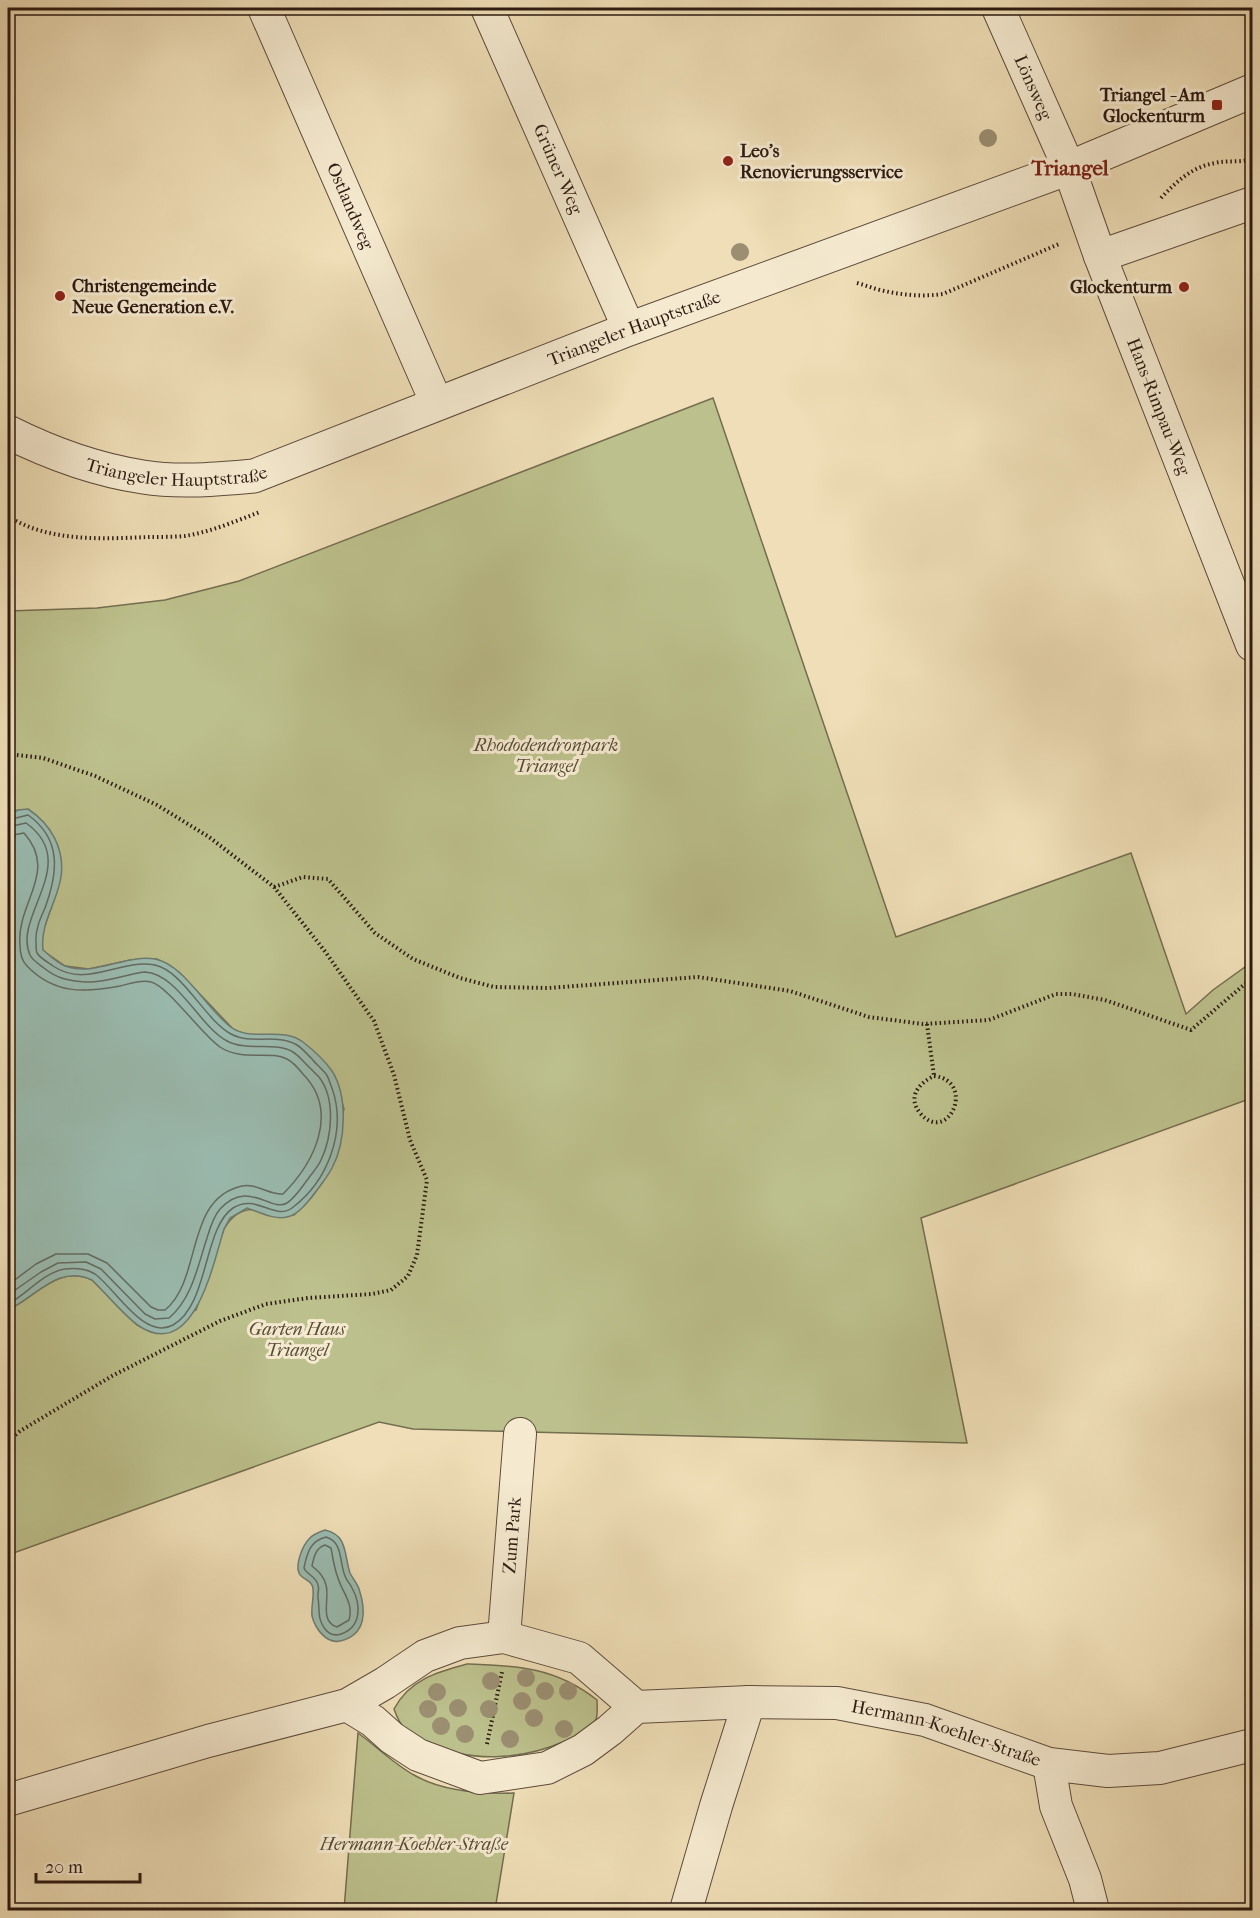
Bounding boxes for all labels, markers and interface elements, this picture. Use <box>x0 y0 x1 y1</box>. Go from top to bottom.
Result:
street label: Lönsweg <box>1010 52 1057 123</box>
place label: Triangel - Am Glockenturm <box>1099 85 1206 127</box>
marker: Triangel - Am Glockenturm <box>1210 98 1224 112</box>
street label: Grüner Weg <box>529 121 587 218</box>
place label: Leo's Renovierungsservice <box>740 141 903 183</box>
marker: Leo's Renovierungsservice <box>721 154 735 168</box>
district label: Triangel <box>1030 156 1109 180</box>
street label: Ostlandweg <box>322 159 379 253</box>
place label: Christengemeinde Neue Generation e.V. <box>72 276 235 318</box>
place label: Glockenturm <box>1070 277 1173 298</box>
marker: Glockenturm <box>1177 280 1191 294</box>
street label: Triangeler Hauptstraße <box>545 286 723 370</box>
marker: Christengemeinde Neue Generation e.V. <box>53 289 67 303</box>
street label: Hans-Rimpau-Weg <box>1123 335 1195 479</box>
street label: Triangeler Hauptstraße <box>83 454 270 491</box>
park label: Rhododendronpark Triangel <box>473 735 618 777</box>
park label: Garten Haus Triangel <box>249 1319 346 1361</box>
street label: Zum Park <box>499 1495 526 1574</box>
street label: Hermann-Koehler-Straße <box>850 1696 1044 1771</box>
park label: Hermann-Koehler-Straße <box>319 1834 509 1855</box>
scale bar <box>36 1846 140 1884</box>
text: 20 m <box>45 1857 83 1878</box>

